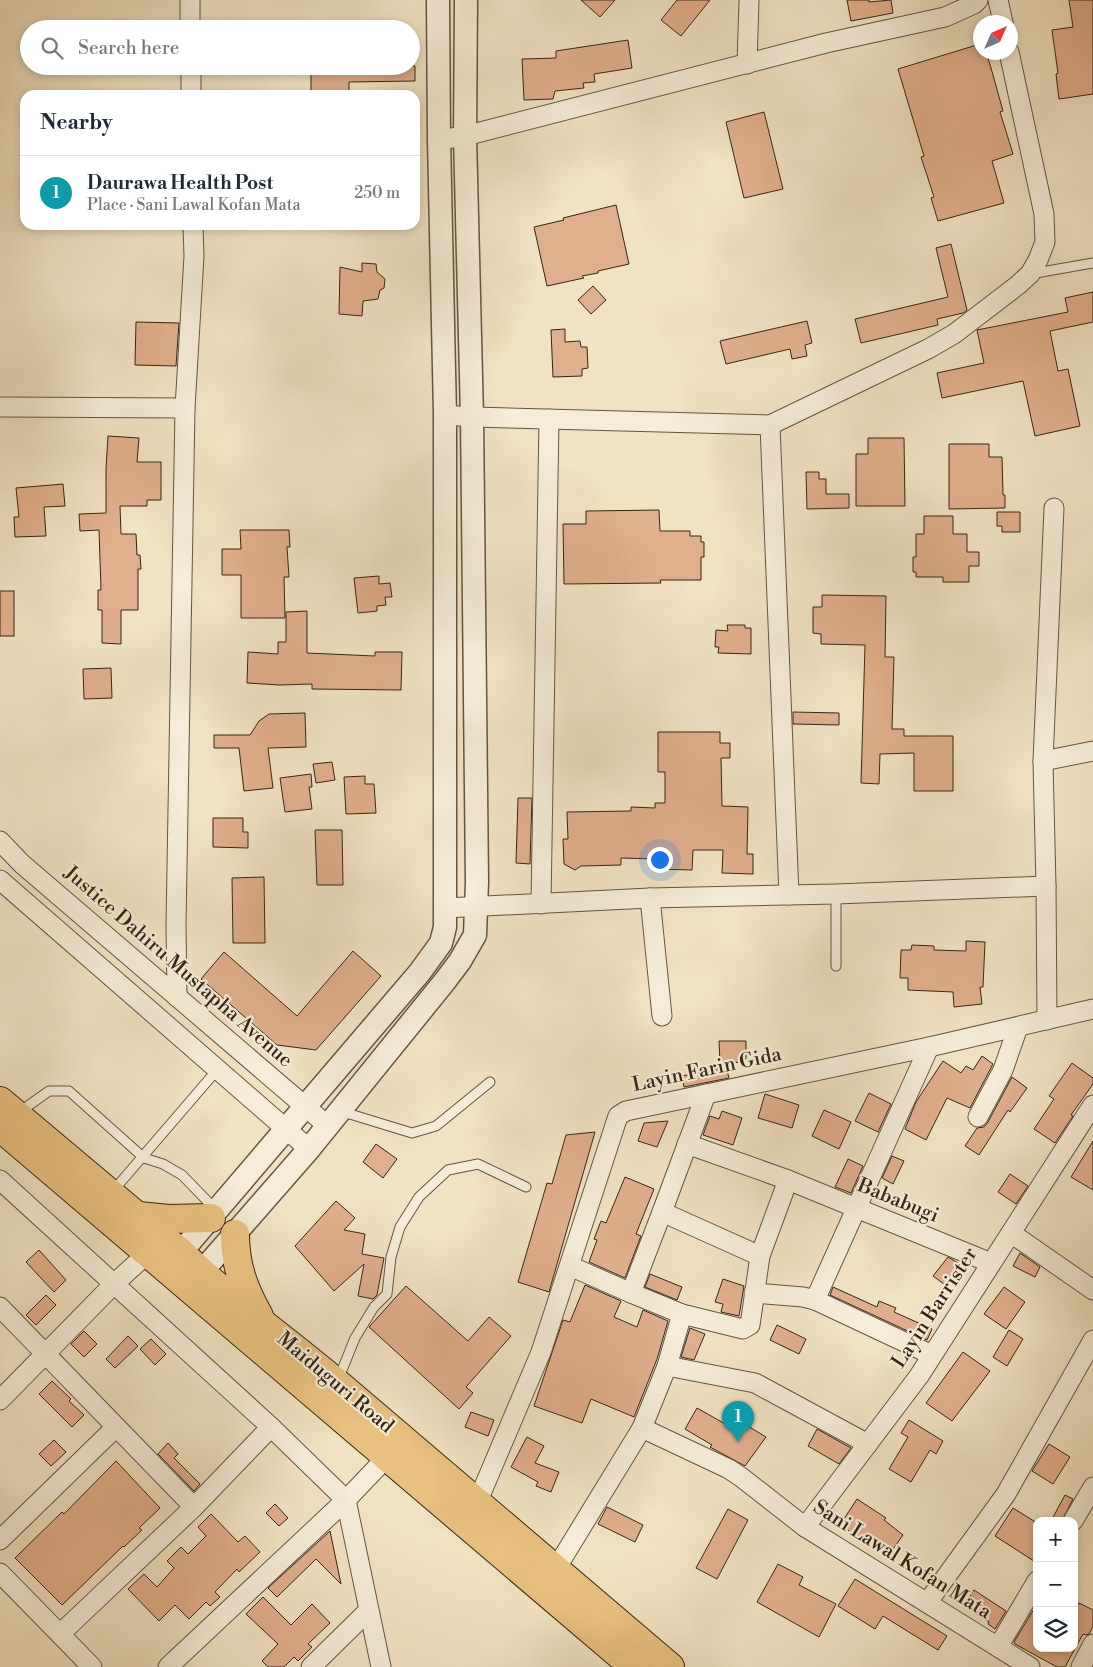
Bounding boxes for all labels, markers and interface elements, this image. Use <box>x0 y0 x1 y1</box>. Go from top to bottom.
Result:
north arrow <box>973 15 1018 60</box>
search box <box>20 20 420 75</box>
icon: search <box>38 34 66 62</box>
text: Search here <box>78 36 179 60</box>
text: Nearby <box>40 110 113 136</box>
text: Daurawa Health Post <box>87 171 273 195</box>
text: 1 <box>52 183 60 203</box>
text: 250 m <box>354 183 400 203</box>
text: Place · Sani Lawal Kofan Mata <box>87 195 301 215</box>
your location <box>647 847 673 873</box>
street label: Justice Dahiru Mustapha Avenue <box>58 860 298 1073</box>
street label: Layin Farin Gida <box>630 1042 785 1098</box>
street label: Bababugi <box>853 1173 943 1229</box>
street label: Layin Barrister <box>887 1243 984 1373</box>
street label: Maiduguri Road <box>271 1327 399 1440</box>
pin: 1 <box>722 1401 754 1442</box>
street label: Sani Lawal Kofan Mata <box>808 1495 997 1626</box>
map controls <box>1033 1517 1078 1652</box>
button: + <box>1033 1517 1078 1562</box>
button: − <box>1033 1562 1078 1607</box>
button: layers <box>1033 1607 1078 1652</box>

